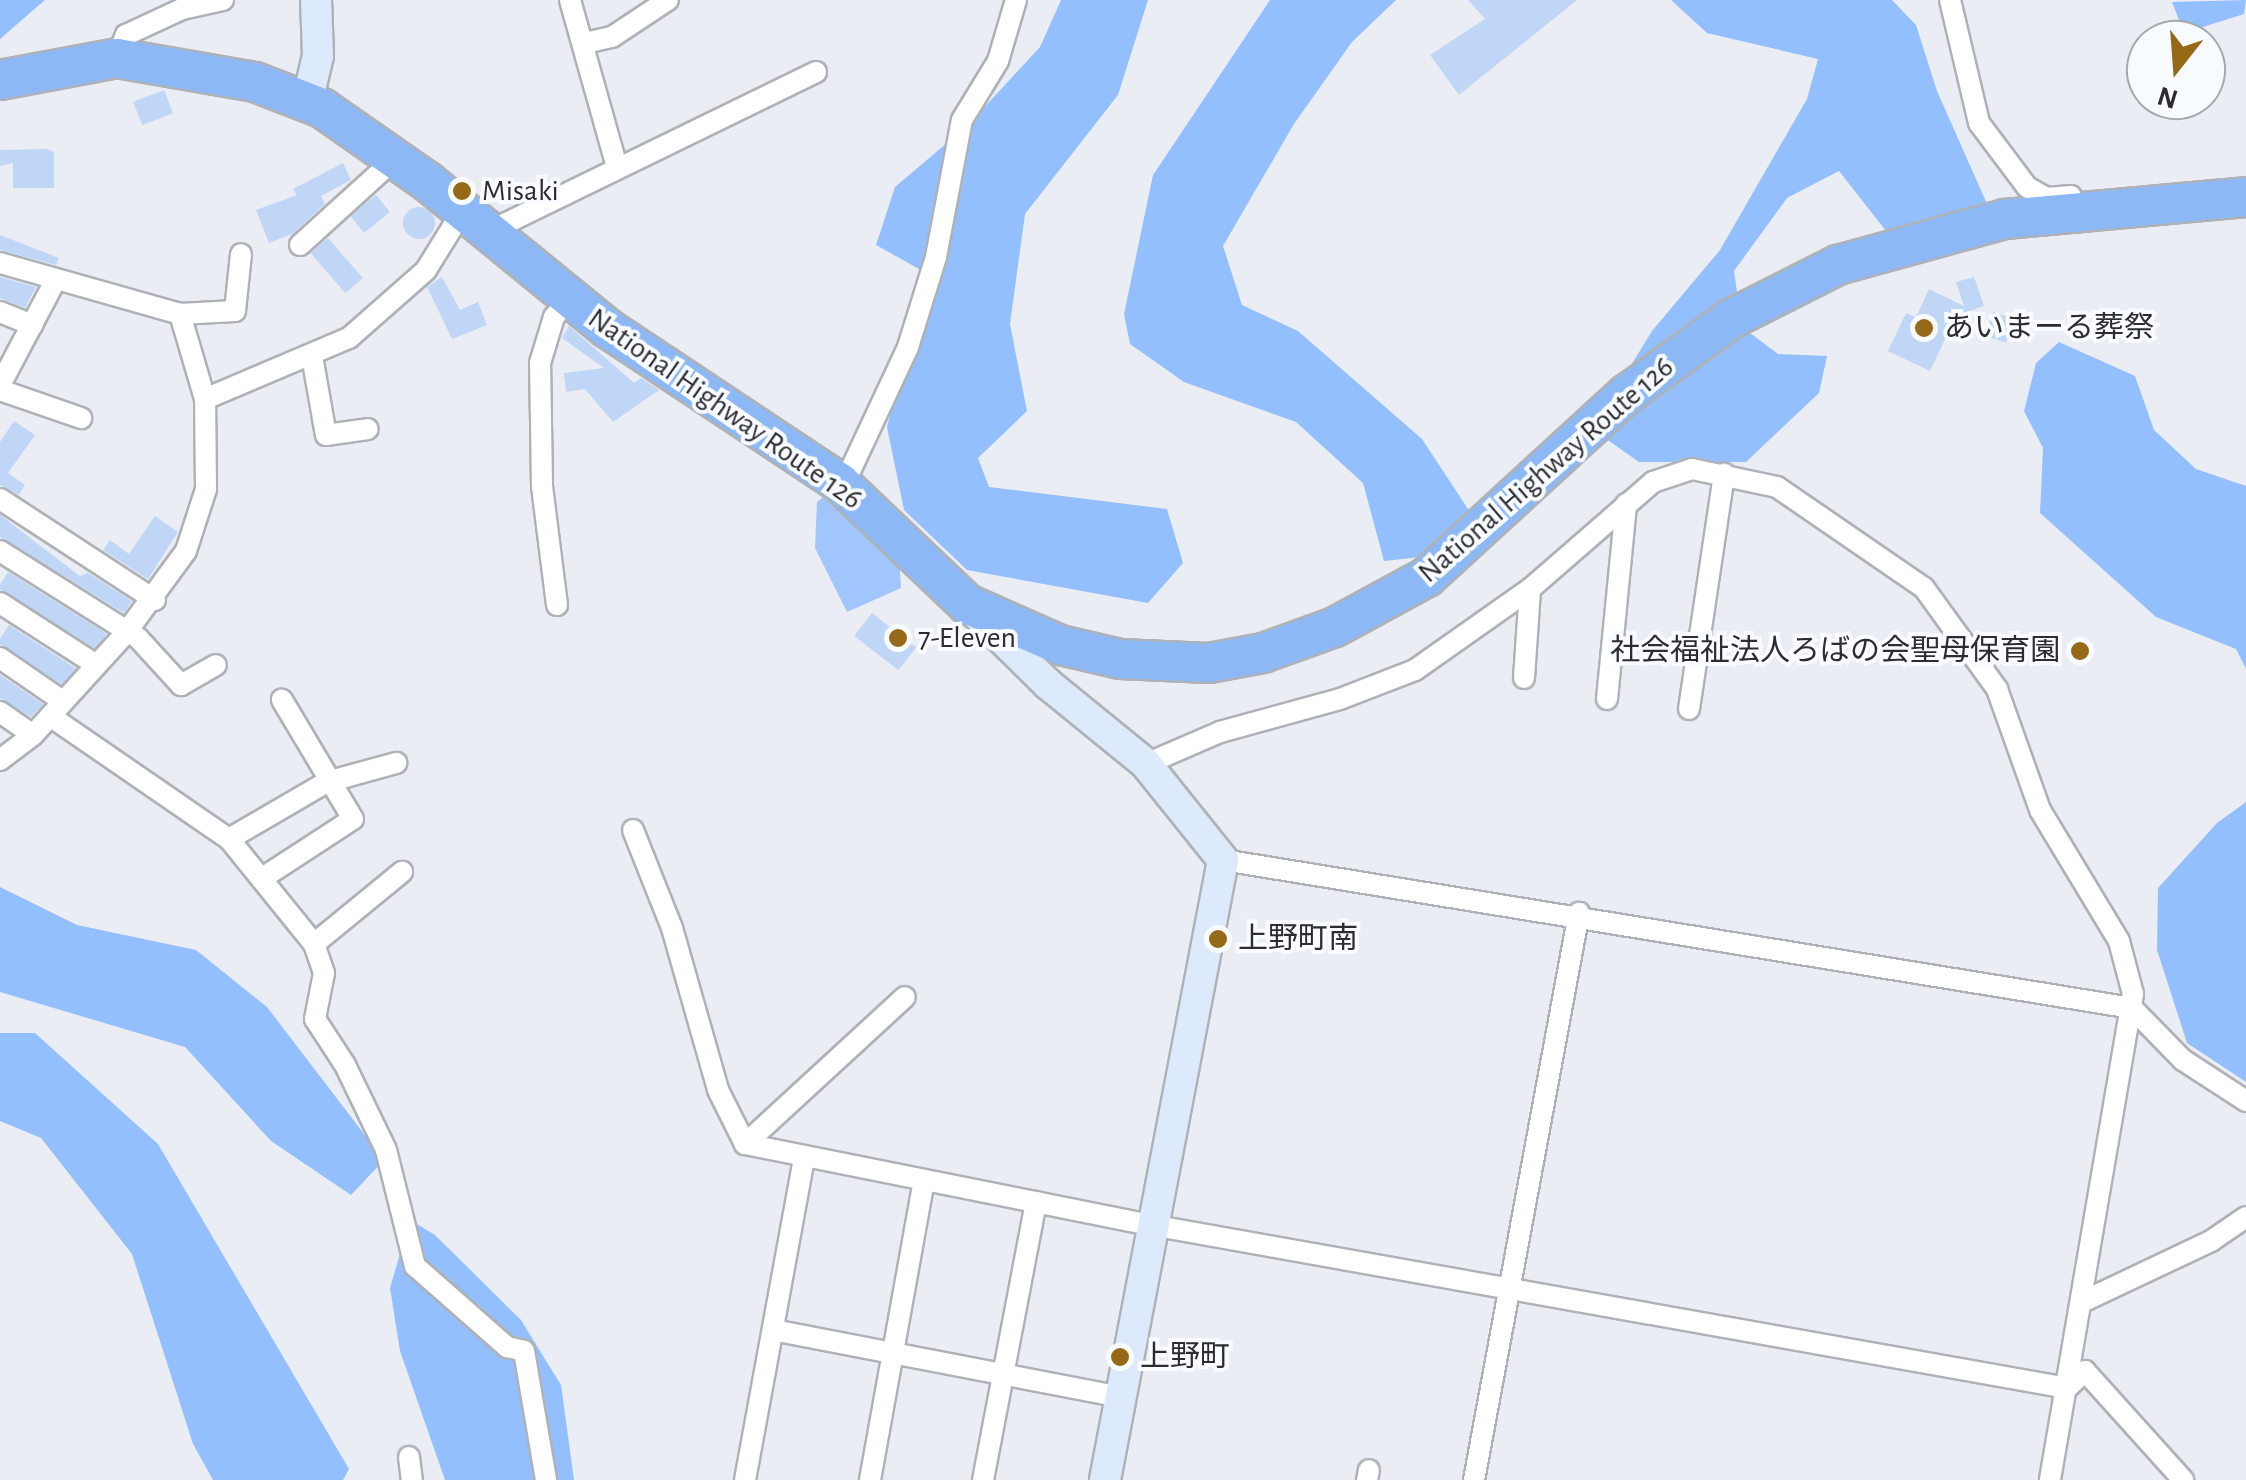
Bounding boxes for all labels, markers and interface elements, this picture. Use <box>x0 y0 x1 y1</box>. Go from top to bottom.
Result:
north arrow <box>2126 20 2226 120</box>
text: N <box>2154 81 2181 113</box>
place label: Misaki <box>482 173 559 209</box>
marker: Misaki <box>451 180 473 202</box>
street label: National Highway Route 126 <box>581 301 869 517</box>
place label: あいまーる葬祭 <box>1944 310 2154 346</box>
marker: あいまーる葬祭 <box>1913 317 1935 339</box>
street label: National Highway Route 126 <box>1411 349 1681 591</box>
place label: 7-Eleven <box>918 620 1016 656</box>
marker: 7-Eleven <box>887 627 909 649</box>
place label: 社会福祉法人ろばの会聖母保育園 <box>1610 633 2060 669</box>
marker: 社会福祉法人ろばの会聖母保育園 <box>2069 640 2091 662</box>
place label: 上野町南 <box>1238 921 1358 957</box>
marker: 上野町南 <box>1207 928 1229 950</box>
place label: 上野町 <box>1140 1339 1230 1375</box>
marker: 上野町 <box>1109 1346 1131 1368</box>

